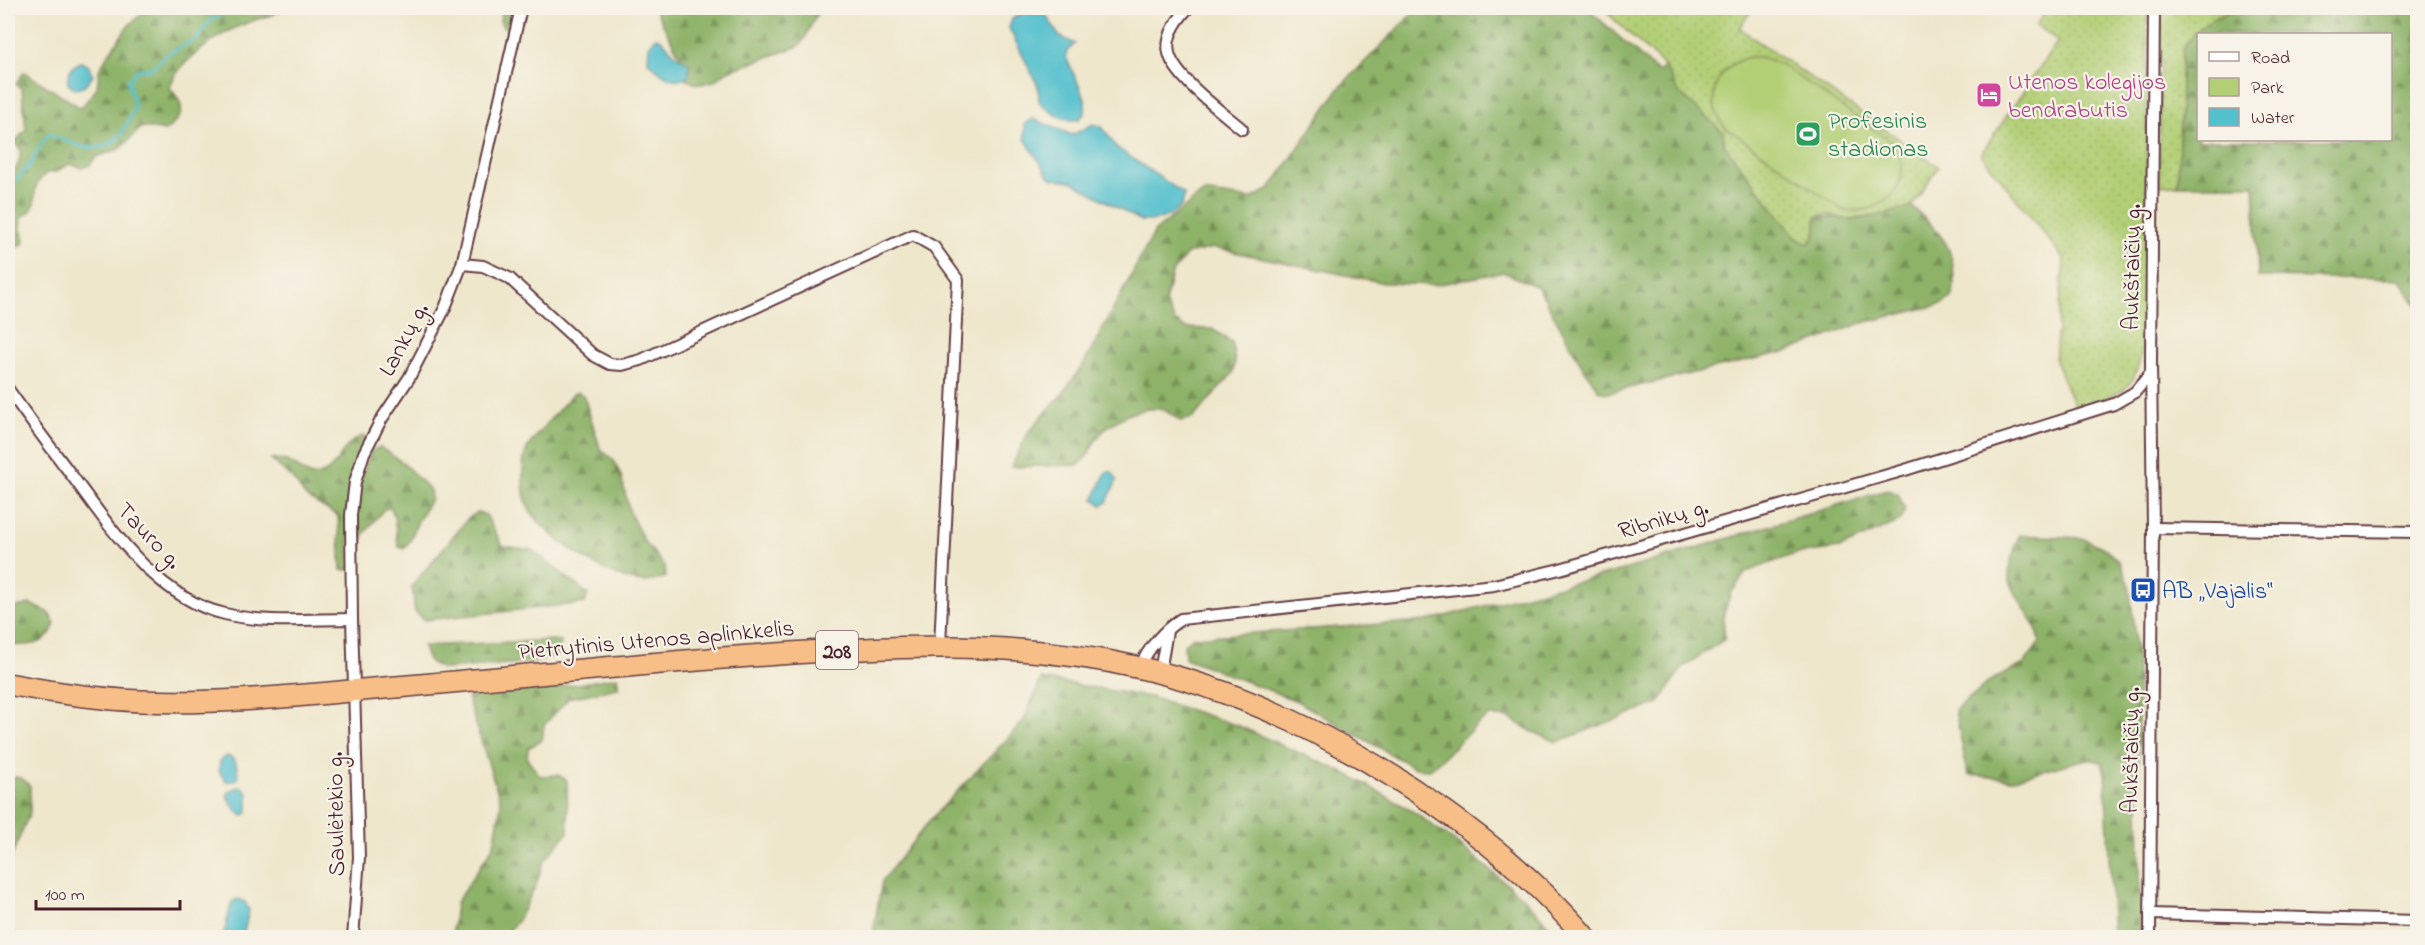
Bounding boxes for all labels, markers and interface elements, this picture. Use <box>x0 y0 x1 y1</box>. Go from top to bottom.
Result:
legend <box>2197 33 2392 141</box>
text: Road <box>2251 46 2290 72</box>
place label: Utenos kolegijos bendrabutis <box>2008 66 2166 129</box>
text: Park <box>2251 76 2284 102</box>
hotel icon: Utenos kolegijos bendrabutis <box>1974 80 2004 110</box>
place label: Profesinis stadionas <box>1828 105 1929 168</box>
text: Water <box>2251 106 2295 132</box>
sports icon: Profesinis stadionas <box>1793 119 1823 149</box>
street label: Aukštaičių g. <box>2115 203 2152 331</box>
street label: Lankų g. <box>371 297 439 384</box>
street label: Ribnikų g. <box>1615 491 1713 550</box>
street label: Tauro g. <box>107 495 189 578</box>
bus stop icon: AB „Vajalis“ <box>2128 575 2158 605</box>
place label: AB „Vajalis“ <box>2162 575 2273 610</box>
street label: Pietrytinis Utenos aplinkkelis <box>516 612 796 672</box>
road number: 208 <box>816 631 858 669</box>
street label: Aukštaičių g. <box>2114 686 2151 814</box>
street label: Saulėtekio g. <box>319 751 356 877</box>
scale bar <box>36 873 180 911</box>
text: 100 m <box>45 883 85 909</box>

